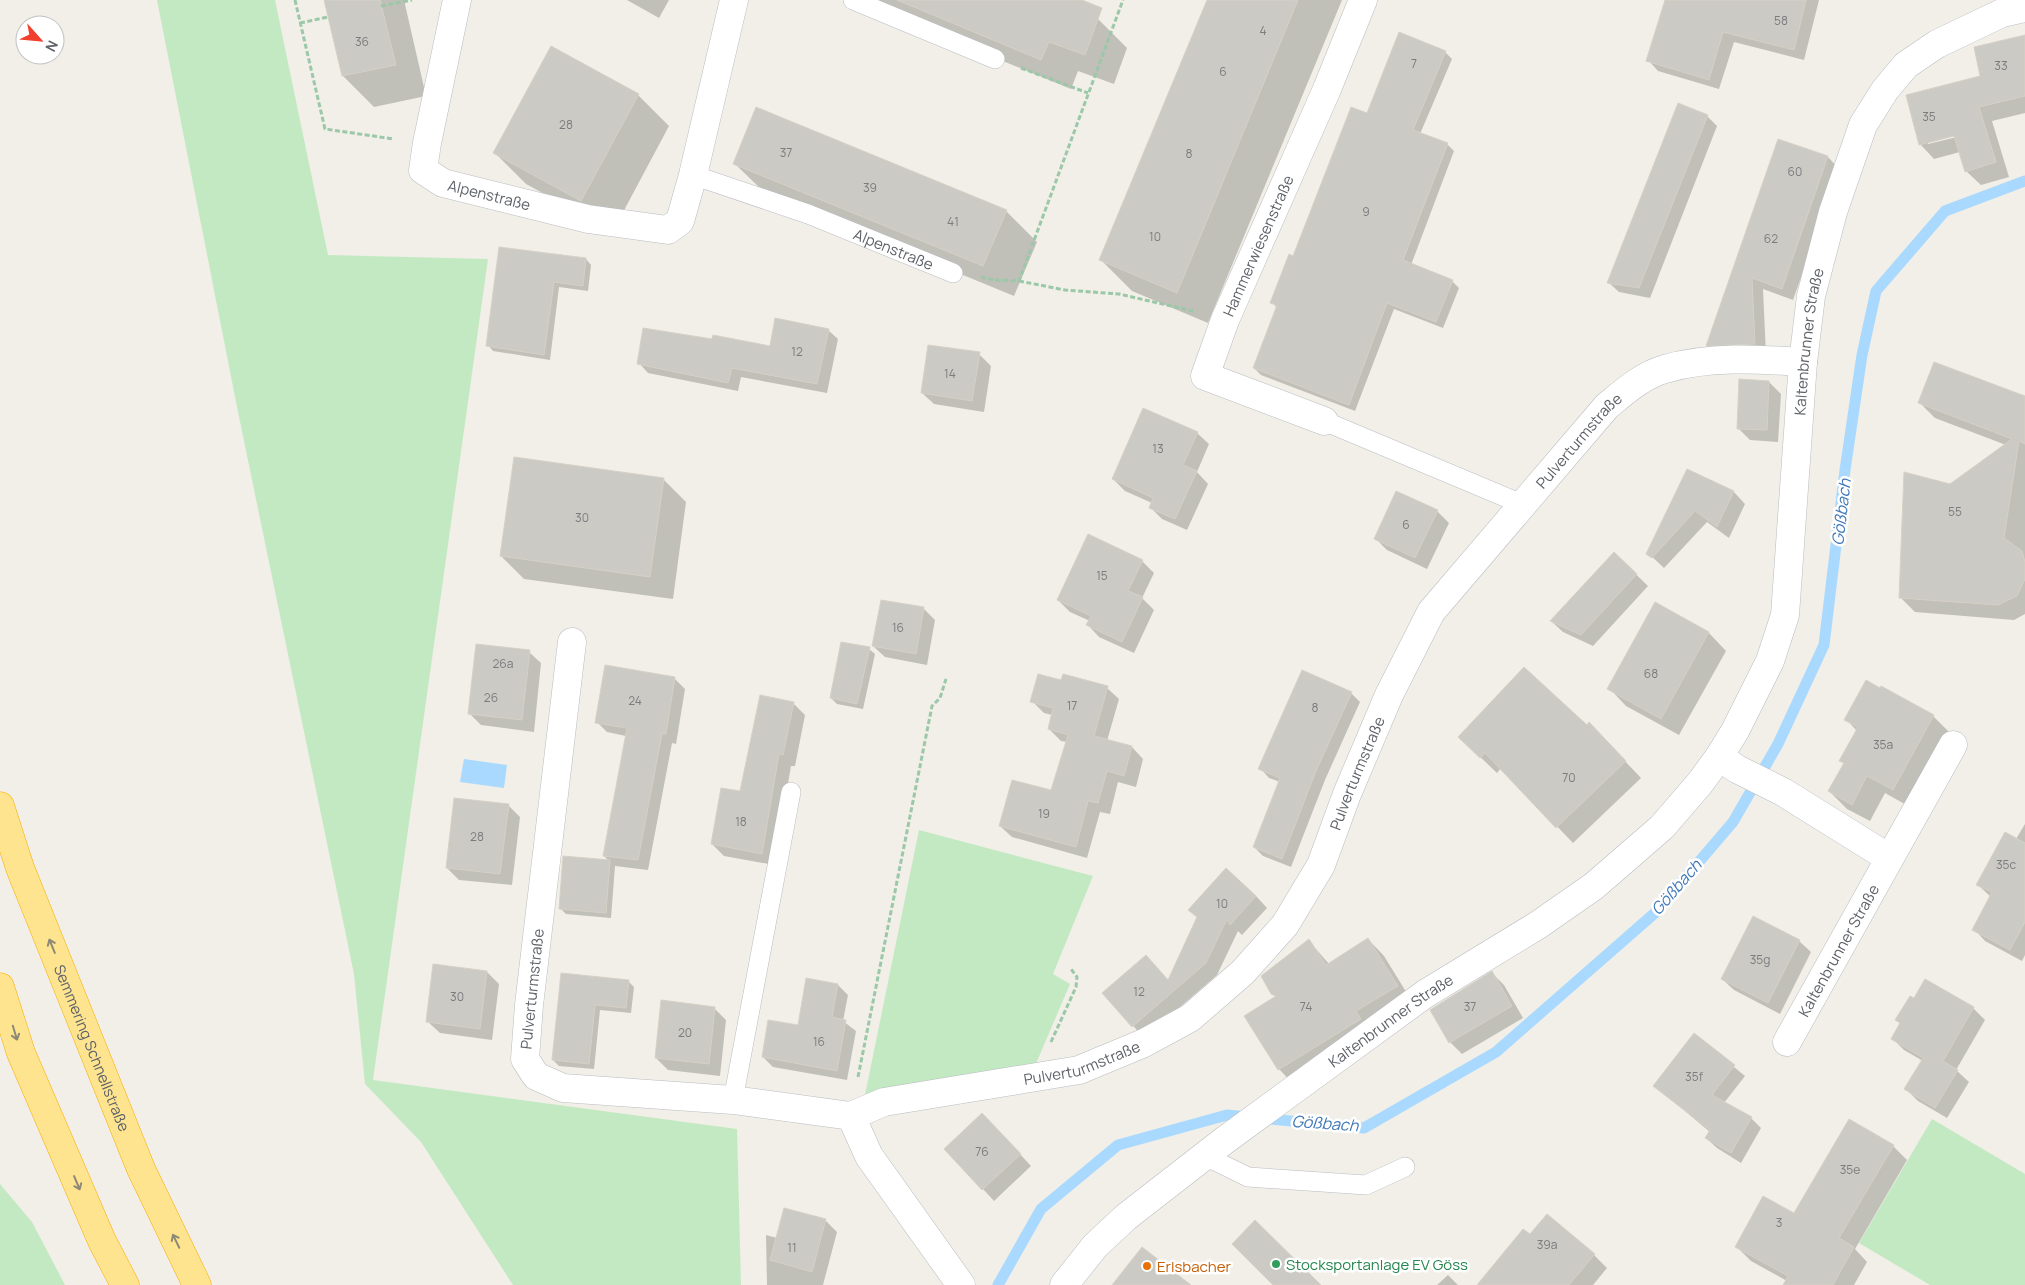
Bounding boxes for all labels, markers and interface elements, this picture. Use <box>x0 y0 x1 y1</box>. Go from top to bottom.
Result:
house number: 58 <box>1774 12 1788 29</box>
north arrow <box>15 15 65 65</box>
house number: 4 <box>1259 22 1267 39</box>
house number: 36 <box>355 33 369 50</box>
text: N <box>41 37 63 55</box>
house number: 7 <box>1411 55 1417 72</box>
house number: 33 <box>1994 57 2008 74</box>
house number: 6 <box>1219 63 1227 80</box>
house number: 35 <box>1922 108 1936 125</box>
house number: 28 <box>559 116 573 133</box>
house number: 37 <box>780 144 792 161</box>
house number: 8 <box>1186 145 1193 162</box>
house number: 60 <box>1788 163 1802 180</box>
street label: Hammerwiesenstraße <box>1217 171 1298 320</box>
street label: Alpenstraße <box>446 174 533 215</box>
house number: 39 <box>863 179 877 196</box>
house number: 9 <box>1362 203 1370 220</box>
house number: 41 <box>947 213 959 230</box>
street label: Alpenstraße <box>851 223 937 275</box>
house number: 10 <box>1149 228 1161 245</box>
house number: 62 <box>1764 230 1778 247</box>
street label: Kaltenbrunner Straße <box>1789 265 1828 416</box>
house number: 12 <box>791 343 803 360</box>
house number: 14 <box>944 365 956 382</box>
street label: Pulverturmstraße <box>1531 388 1626 493</box>
house number: 13 <box>1152 440 1164 457</box>
water label: Gößbach <box>1826 477 1856 546</box>
house number: 55 <box>1948 503 1962 520</box>
house number: 30 <box>575 509 589 526</box>
house number: 6 <box>1402 516 1410 533</box>
house number: 15 <box>1096 567 1108 584</box>
house number: 16 <box>892 619 904 636</box>
house number: 26a <box>493 655 513 672</box>
house number: 68 <box>1644 665 1658 682</box>
house number: 26 <box>484 689 498 706</box>
house number: 24 <box>628 692 642 709</box>
house number: 17 <box>1067 697 1077 714</box>
house number: 8 <box>1312 699 1319 716</box>
street label: Pulverturmstraße <box>1324 713 1389 833</box>
house number: 35a <box>1873 736 1893 753</box>
house number: 70 <box>1562 769 1576 786</box>
house number: 19 <box>1038 805 1050 822</box>
house number: 18 <box>735 813 747 830</box>
house number: 28 <box>470 828 484 845</box>
water label: Gößbach <box>1646 854 1707 919</box>
house number: 35c <box>1996 856 2016 873</box>
street label: Kaltenbrunner Straße <box>1793 880 1884 1020</box>
house number: 10 <box>1216 895 1228 912</box>
street label: Pulverturmstraße <box>515 927 549 1050</box>
one-way arrow <box>46 939 55 954</box>
house number: 35g <box>1750 951 1770 968</box>
street label: Semmering Schnellstraße <box>49 961 135 1135</box>
street label: Kaltenbrunner Straße <box>1324 969 1457 1072</box>
house number: 12 <box>1133 983 1145 1000</box>
house number: 30 <box>450 988 464 1005</box>
house number: 74 <box>1300 998 1312 1015</box>
house number: 37 <box>1464 998 1476 1015</box>
house number: 20 <box>678 1024 692 1041</box>
one-way arrow <box>10 1025 20 1041</box>
house number: 16 <box>813 1033 825 1050</box>
street label: Pulverturmstraße <box>1022 1035 1143 1089</box>
house number: 35f <box>1685 1068 1704 1085</box>
water label: Gößbach <box>1291 1110 1360 1136</box>
house number: 76 <box>975 1143 989 1160</box>
house number: 35e <box>1840 1161 1860 1178</box>
one-way arrow <box>72 1175 82 1190</box>
house number: 3 <box>1776 1214 1782 1231</box>
one-way arrow <box>171 1234 180 1249</box>
house number: 39a <box>1537 1236 1557 1253</box>
house number: 11 <box>787 1239 797 1256</box>
place label: Stocksportanlage EV Göss <box>1286 1254 1468 1275</box>
place label: Erlsbacher <box>1157 1256 1232 1277</box>
marker: Stocksportanlage EV Göss <box>1270 1258 1282 1270</box>
marker: Erlsbacher <box>1141 1260 1153 1272</box>

